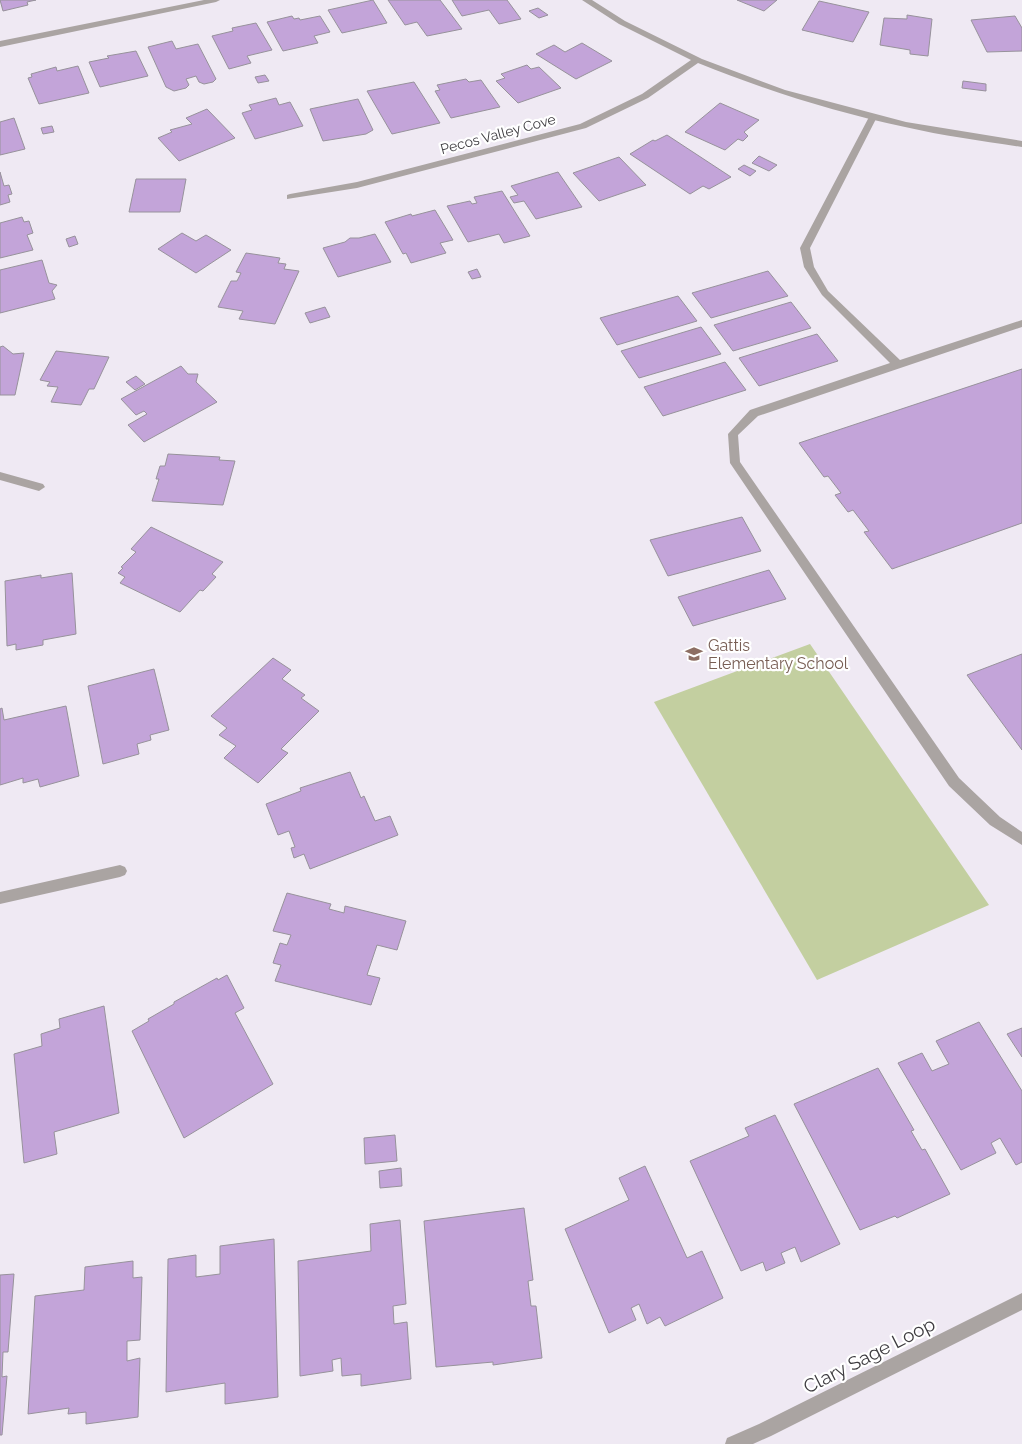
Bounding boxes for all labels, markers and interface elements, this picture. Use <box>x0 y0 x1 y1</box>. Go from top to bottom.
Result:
street label: Pecos Valley Cove <box>439 111 557 157</box>
place label: Gattis Elementary School <box>708 636 849 673</box>
school or university icon: Gattis Elementary School <box>684 644 704 664</box>
street label: Clary Sage Loop <box>800 1312 938 1398</box>

